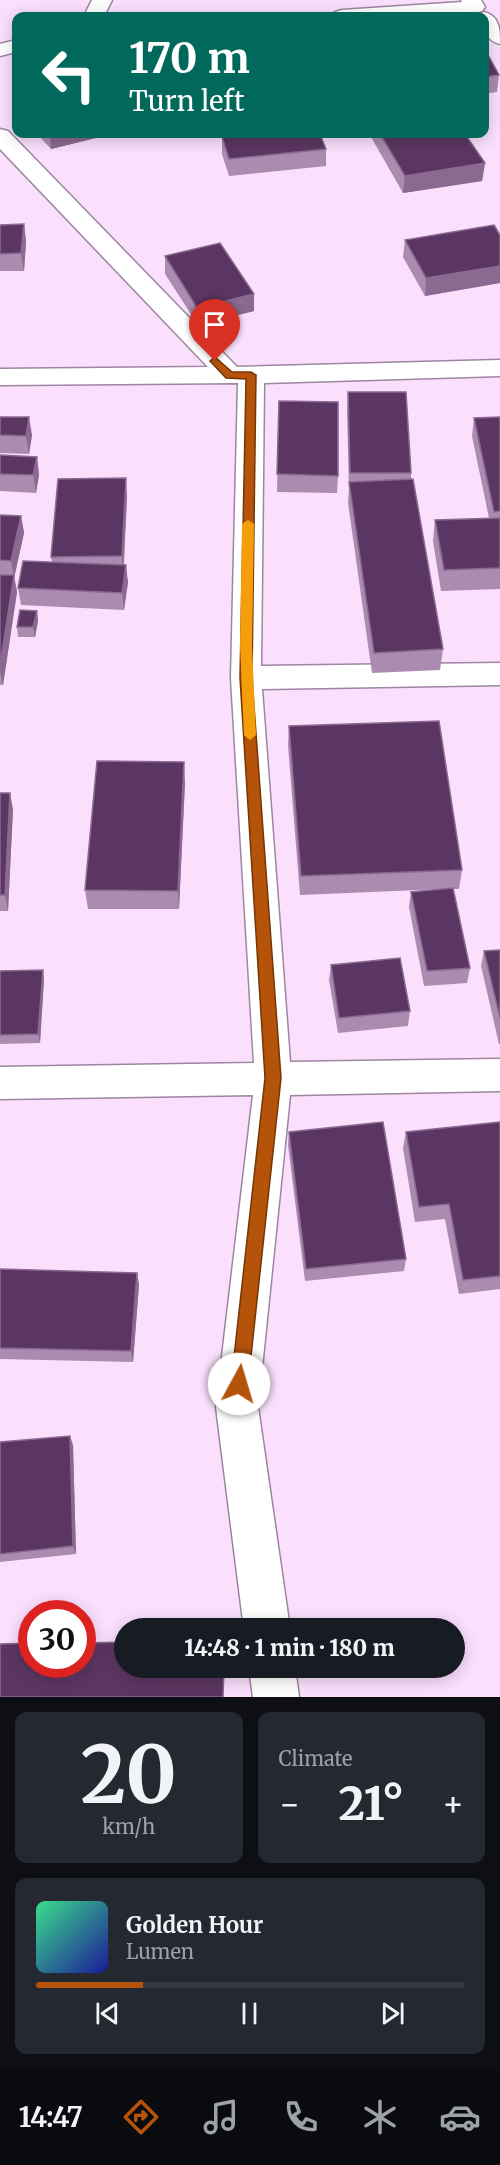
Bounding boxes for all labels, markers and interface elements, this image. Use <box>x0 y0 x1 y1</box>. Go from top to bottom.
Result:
text: 170 m <box>129 32 250 84</box>
icon: left <box>30 36 108 114</box>
text: Turn left <box>129 84 244 118</box>
pin <box>189 299 240 361</box>
icon: arrive <box>198 308 231 341</box>
position arrow <box>207 1352 271 1416</box>
speed limit sign: 30 <box>18 1600 96 1678</box>
text: 14:48 · 1 min · 180 m <box>184 1634 395 1662</box>
text: 20 <box>81 1726 177 1824</box>
text: Climate <box>279 1746 353 1771</box>
text: 21° <box>338 1776 404 1832</box>
text: − <box>279 1784 301 1825</box>
text: + <box>442 1784 464 1825</box>
text: km/h <box>102 1814 155 1839</box>
text: Golden Hour <box>126 1911 263 1939</box>
text: Lumen <box>126 1939 194 1964</box>
icon: previous <box>91 1997 124 2030</box>
icon: pause <box>233 1997 266 2030</box>
icon: next <box>376 1997 409 2030</box>
icon: directions <box>120 2096 162 2138</box>
icon: music <box>200 2096 242 2138</box>
icon: phone <box>280 2096 322 2138</box>
icon: climate <box>359 2096 401 2138</box>
icon: car <box>439 2096 481 2138</box>
text: 14:47 <box>19 2100 83 2134</box>

